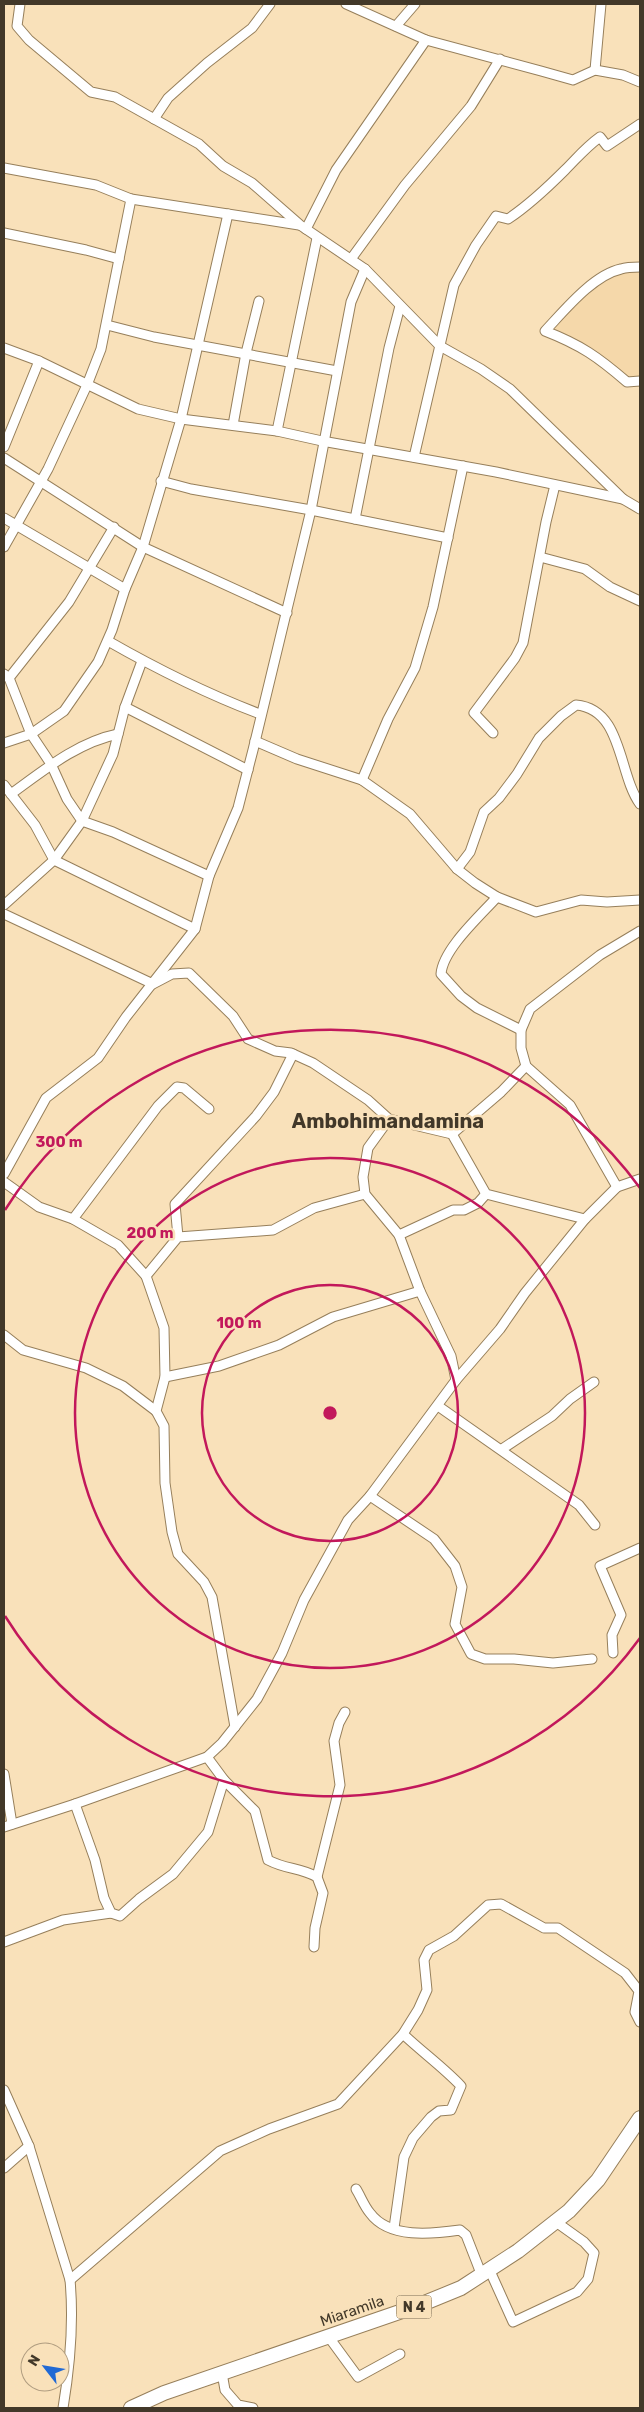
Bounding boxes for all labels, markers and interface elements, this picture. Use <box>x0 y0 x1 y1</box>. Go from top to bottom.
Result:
district label: Ambohimandamina <box>292 1109 484 1133</box>
text: 300 m <box>35 1133 83 1151</box>
text: 200 m <box>126 1224 174 1242</box>
text: 100 m <box>217 1314 261 1332</box>
centre of rings <box>321 1404 339 1422</box>
street label: Miaramila <box>318 2292 386 2330</box>
road number: N 4 <box>396 2296 432 2318</box>
north arrow <box>20 2342 70 2392</box>
text: N <box>24 2352 44 2369</box>

